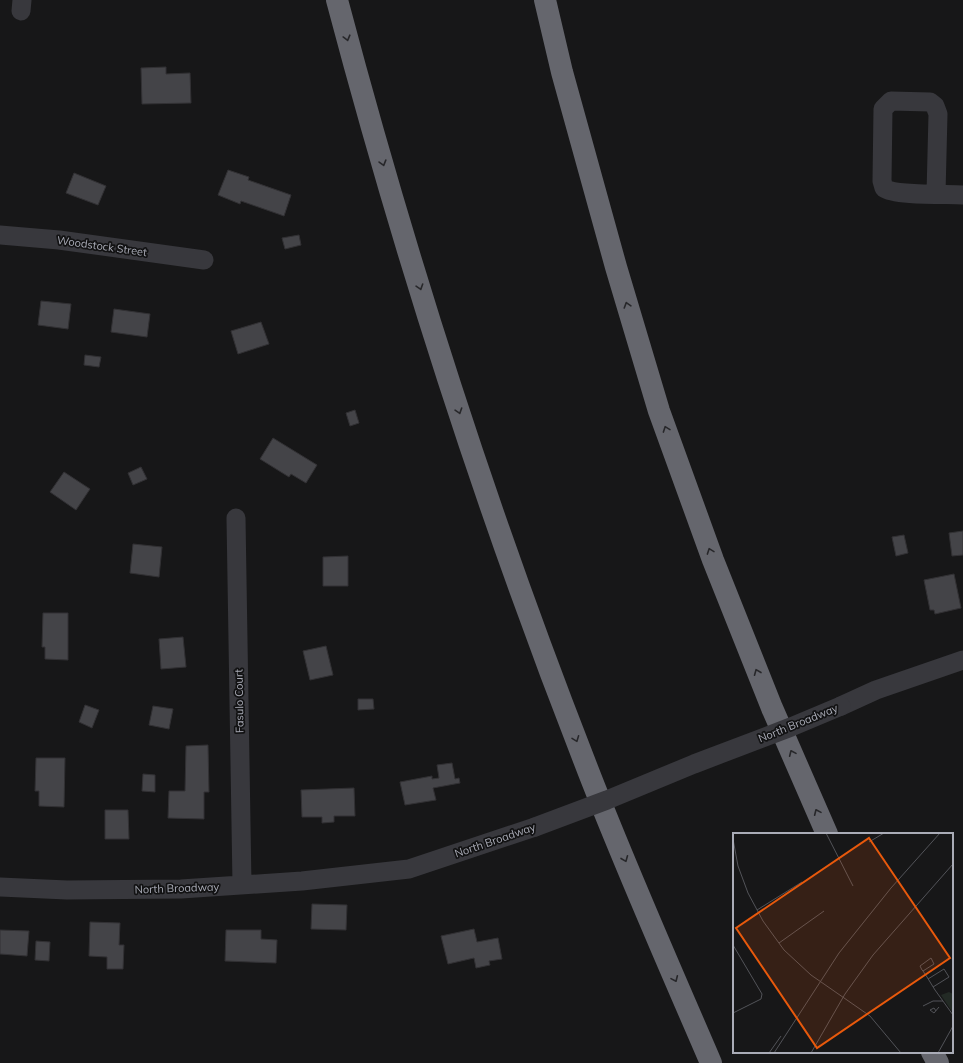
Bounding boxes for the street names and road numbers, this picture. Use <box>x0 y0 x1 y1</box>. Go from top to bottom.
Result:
street label: Woodstock Street <box>56 233 148 259</box>
street label: Fasulo Court <box>231 669 247 733</box>
street label: North Broadway <box>756 701 840 745</box>
street label: North Broadway <box>453 820 537 860</box>
street label: North Broadway <box>134 880 220 896</box>

